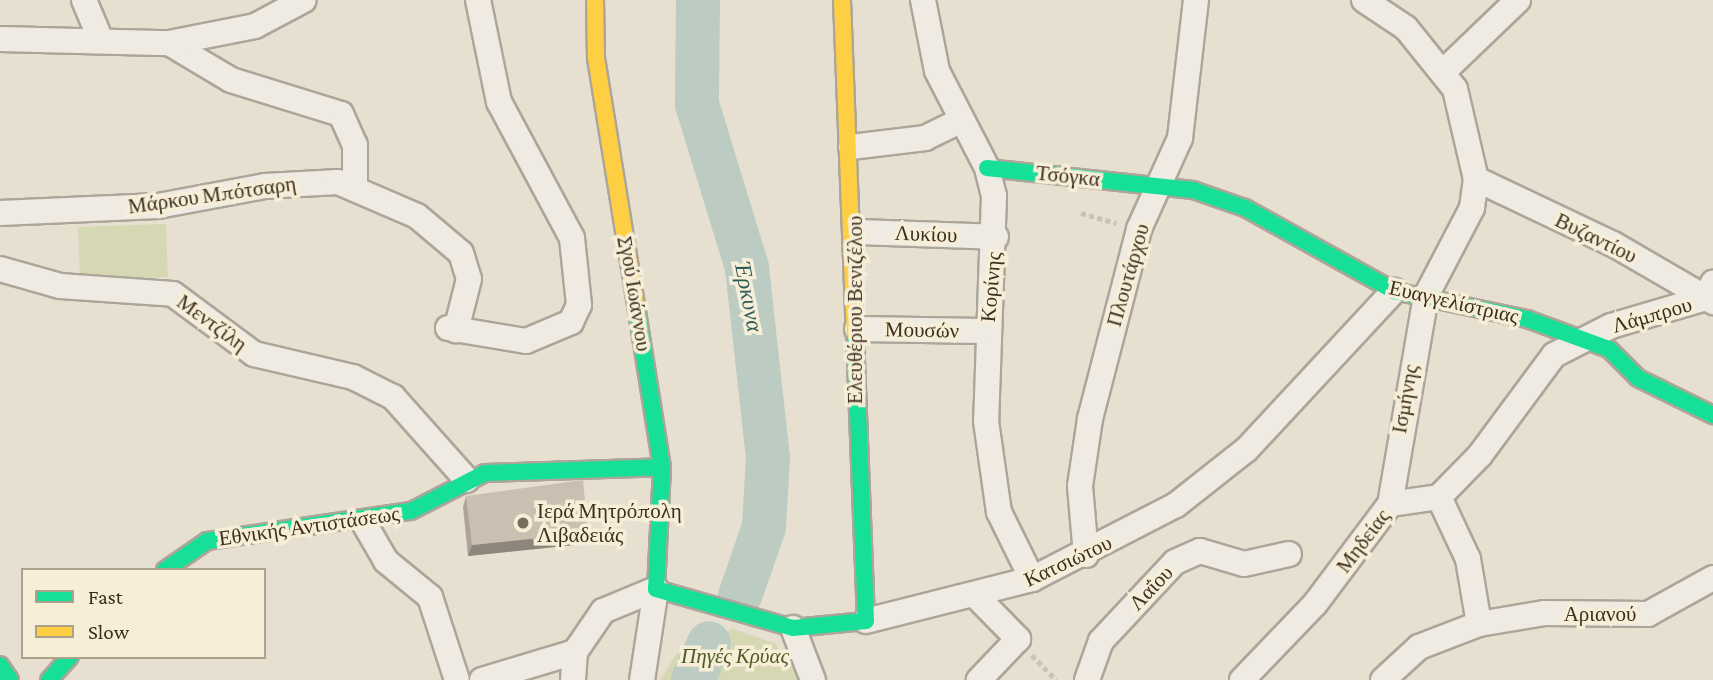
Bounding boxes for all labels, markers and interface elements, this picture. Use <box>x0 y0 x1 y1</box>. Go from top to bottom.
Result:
street label: Τσόγκα <box>1035 160 1101 192</box>
street label: Μάρκου Μπότσαρη <box>126 171 298 219</box>
street label: Βυζαντίου <box>1551 207 1641 269</box>
street label: Ελευθέριου Βενιζέλου <box>842 216 868 404</box>
street label: Λυκίου <box>894 220 958 248</box>
street label: Πλουτάρχου <box>1101 221 1155 329</box>
street label: Σγού Ιωάννου <box>613 235 657 353</box>
street label: Κορίνης <box>975 251 1007 323</box>
water label: Έρκυνα <box>729 260 769 334</box>
street label: Ευαγγελίστριας <box>1387 275 1521 329</box>
street label: Μεντζίλη <box>172 289 252 357</box>
street label: Λάμπρου <box>1609 292 1695 338</box>
street label: Μουσών <box>885 317 959 343</box>
street label: Ισμήνης <box>1387 363 1423 435</box>
place label: Ιερά Μητρόπολη Λιβαδειάς <box>537 498 682 548</box>
street label: Εθνικής Αντιστάσεως <box>217 501 401 551</box>
street label: Μηδείας <box>1331 504 1395 578</box>
marker: Ιερά Μητρόπολη Λιβαδειάς <box>515 515 531 531</box>
street label: Κατσιώτου <box>1020 530 1116 592</box>
street label: Λαΐου <box>1124 560 1178 616</box>
legend <box>21 568 266 659</box>
text: Fast <box>88 585 123 609</box>
street label: Αριανού <box>1564 601 1636 627</box>
text: Slow <box>88 620 129 644</box>
park label: Πηγές Κρύας <box>681 643 789 669</box>

